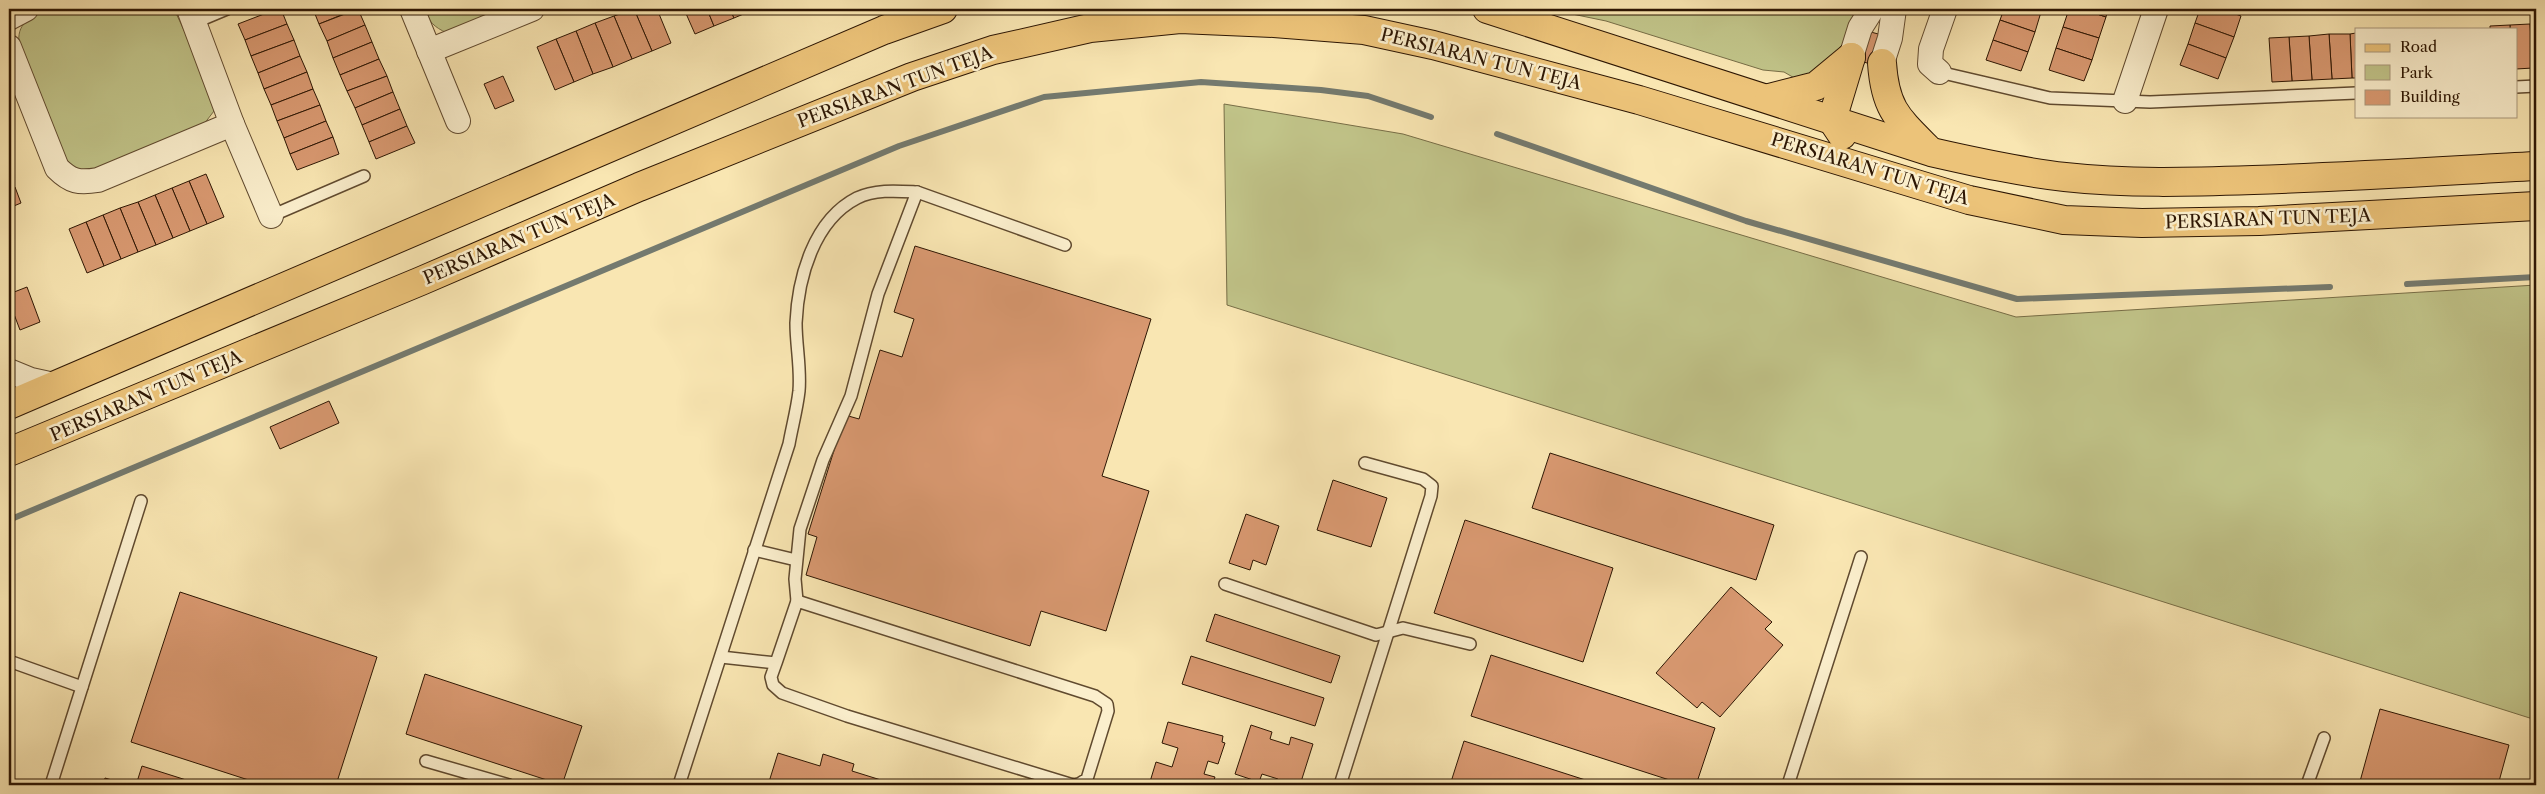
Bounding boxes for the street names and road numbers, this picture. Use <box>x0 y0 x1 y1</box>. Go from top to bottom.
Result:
street label: PERSIARAN TUN TEJA <box>1378 23 1584 95</box>
street label: PERSIARAN TUN TEJA <box>794 41 996 133</box>
street label: PERSIARAN TUN TEJA <box>1768 128 1972 210</box>
street label: PERSIARAN TUN TEJA <box>420 188 619 289</box>
street label: PERSIARAN TUN TEJA <box>2165 204 2372 234</box>
street label: PERSIARAN TUN TEJA <box>47 345 246 446</box>

